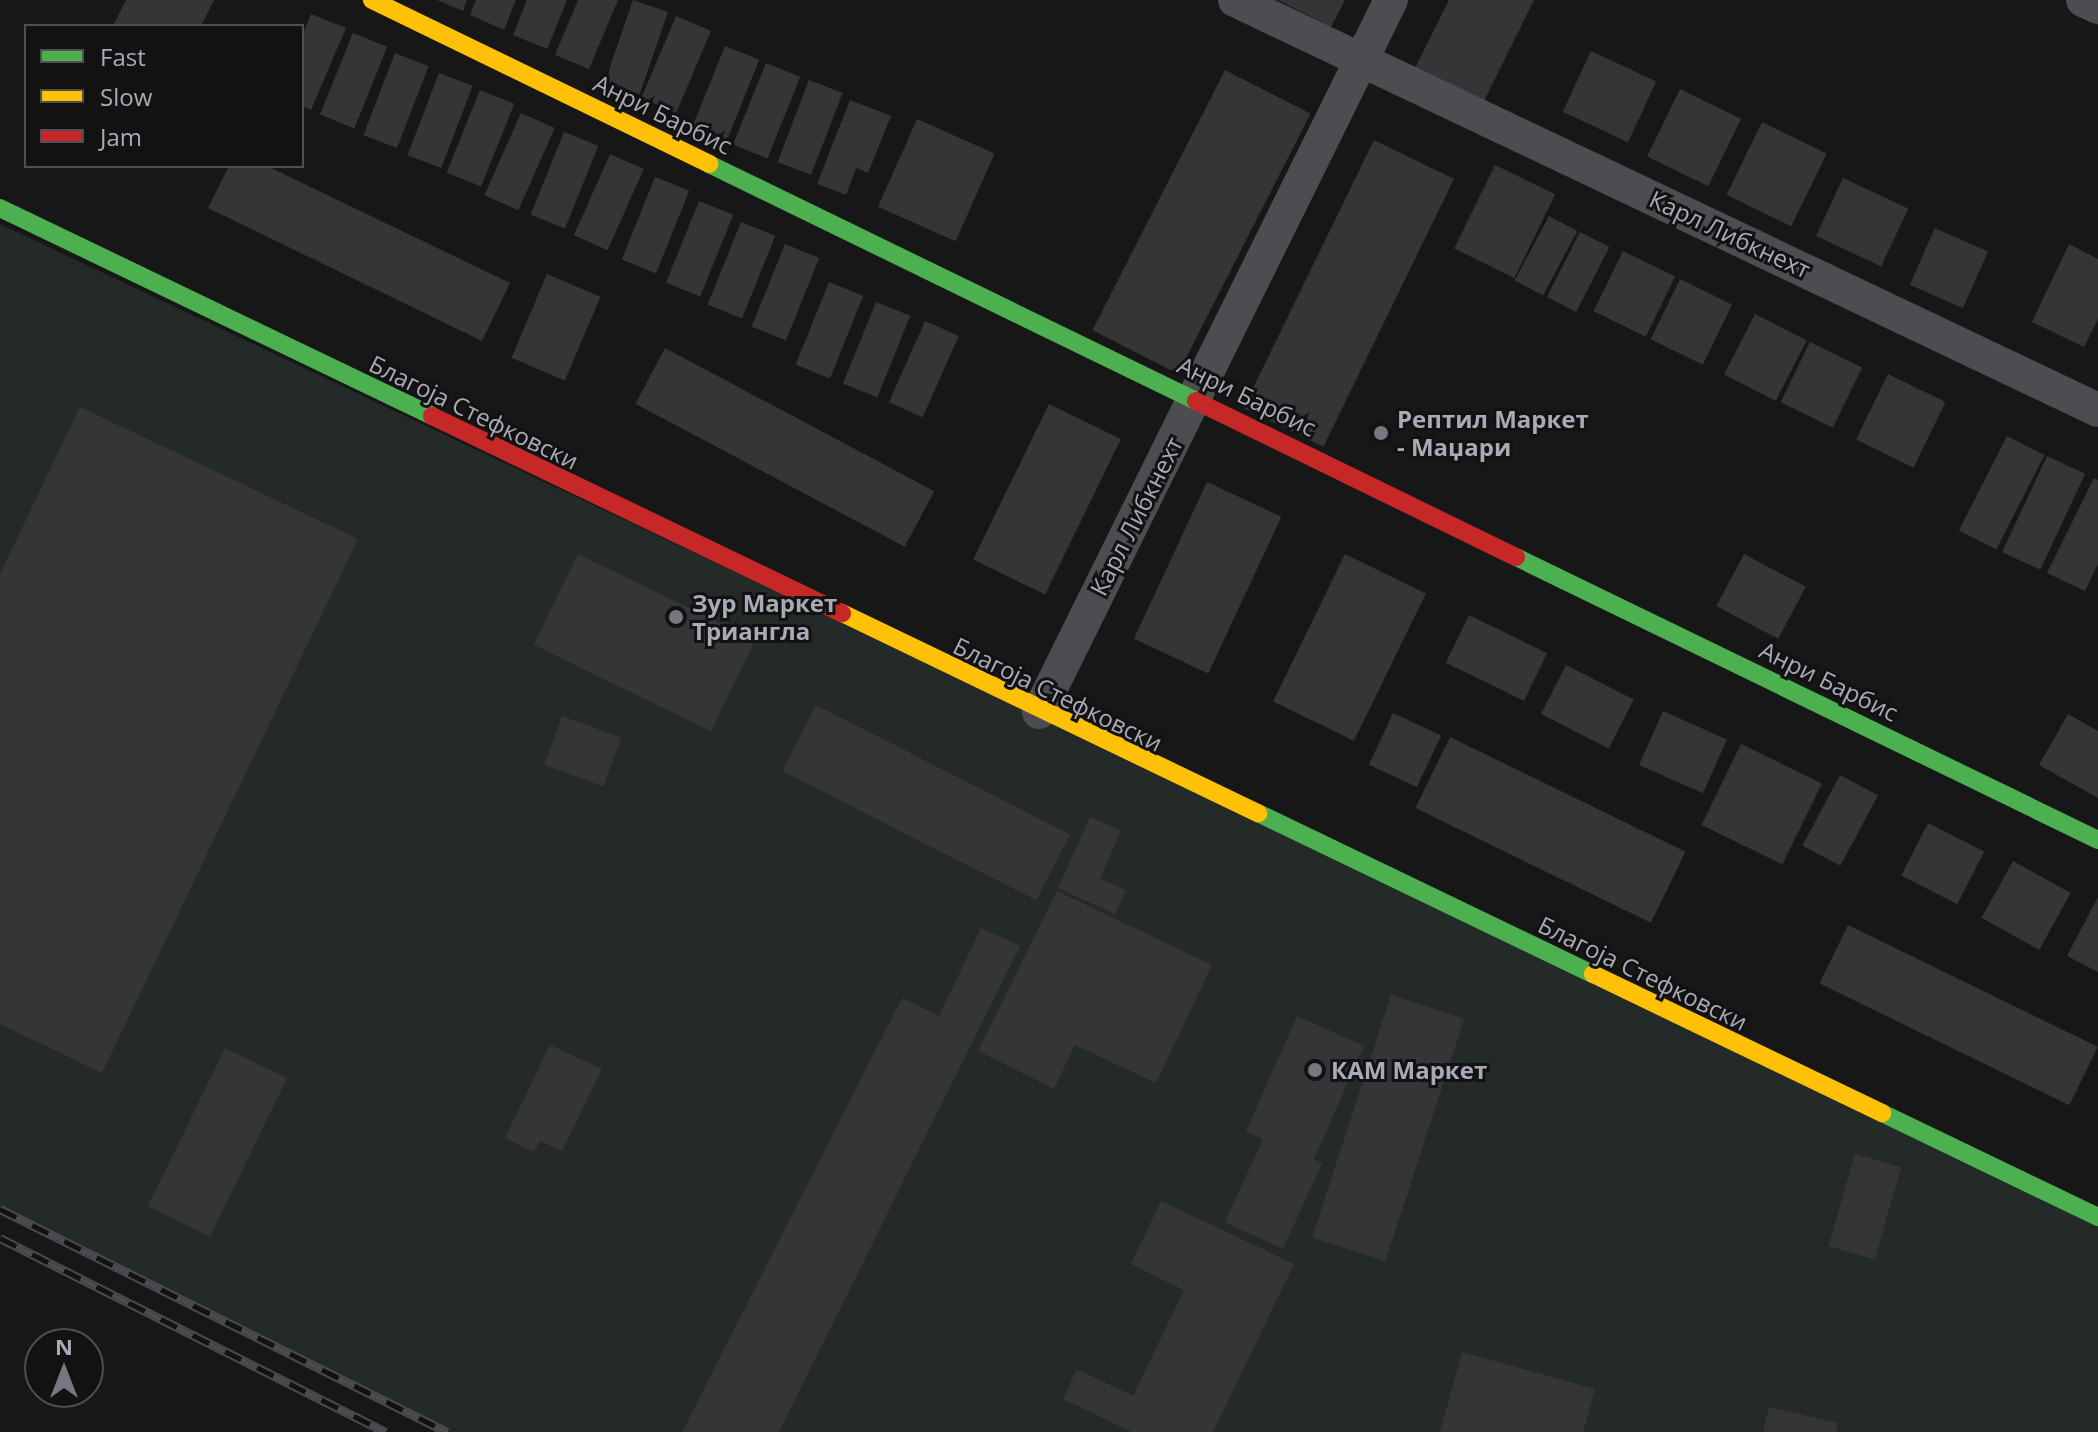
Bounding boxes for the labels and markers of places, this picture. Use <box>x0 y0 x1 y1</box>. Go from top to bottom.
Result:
place label: Рептил Маркет - Маџари <box>1397 405 1589 461</box>
marker: Рептил Маркет - Маџари <box>1372 424 1390 442</box>
place label: Зур Маркет Триангла <box>692 589 837 645</box>
marker: Зур Маркет Триангла <box>667 608 685 626</box>
place label: КАМ Маркет <box>1331 1056 1487 1084</box>
marker: КАМ Маркет <box>1306 1061 1324 1079</box>

